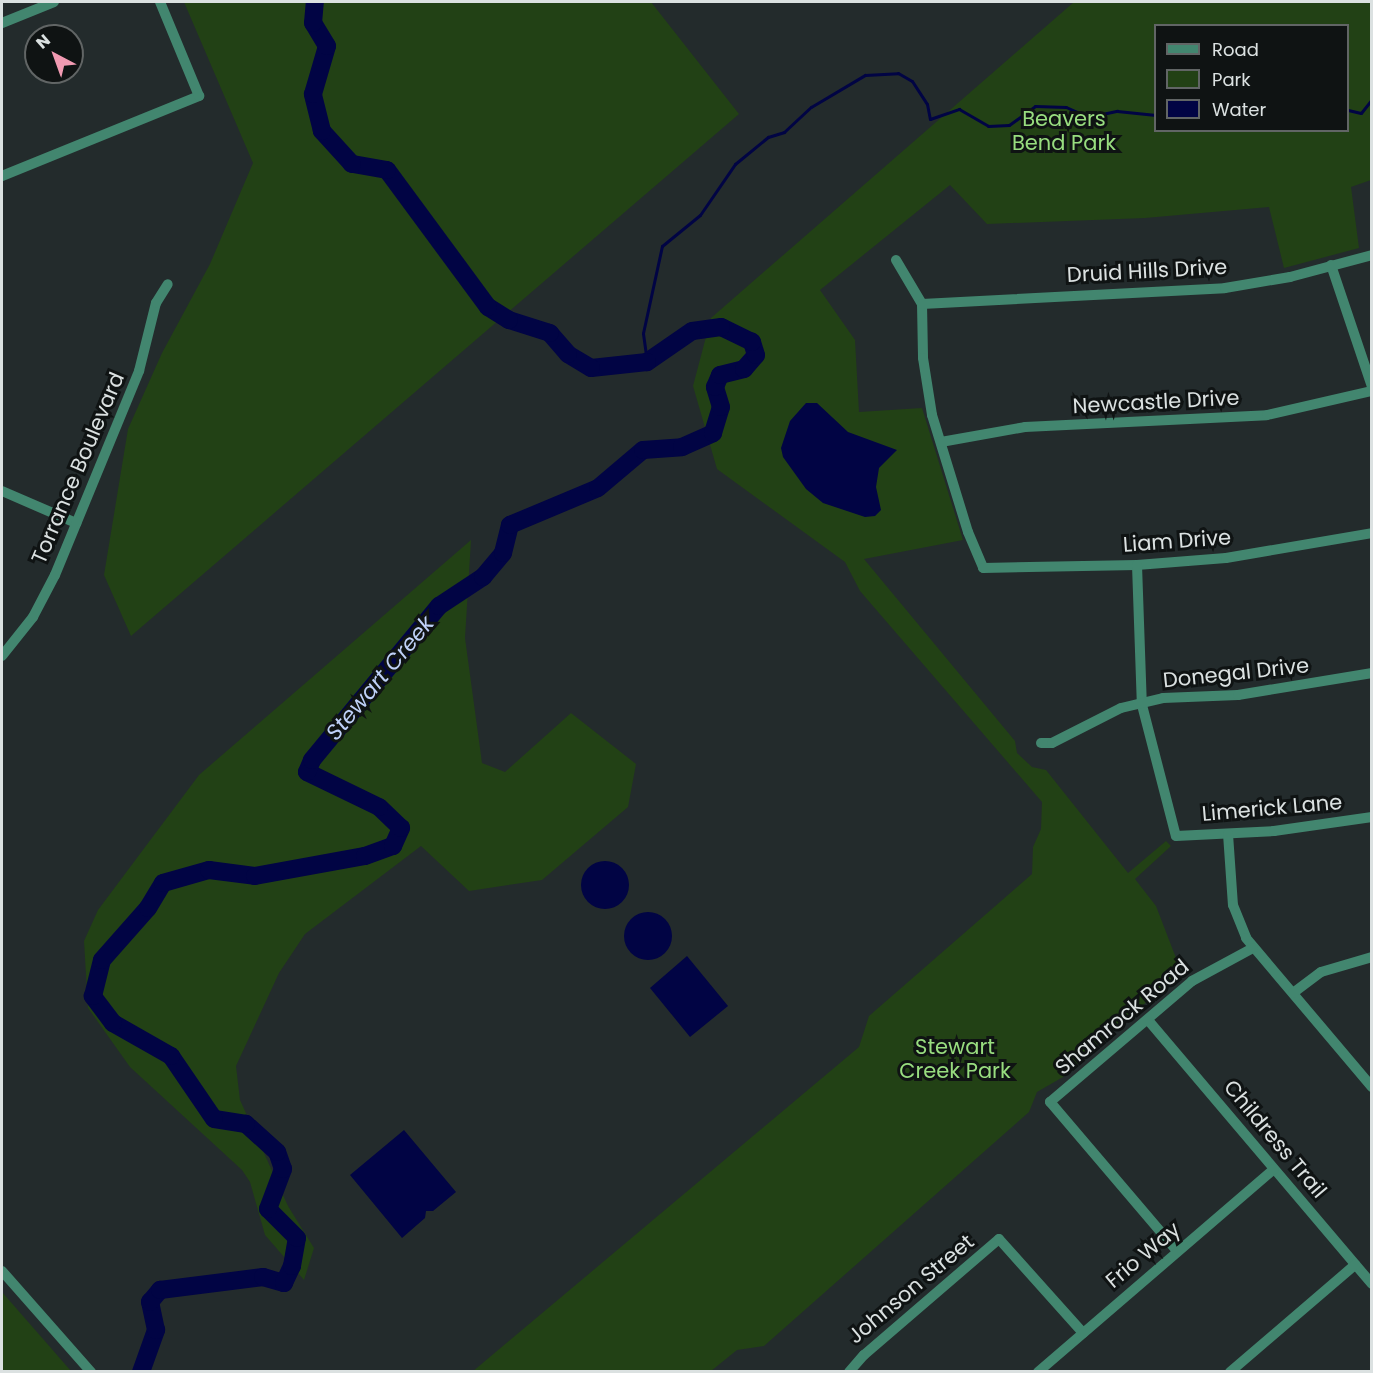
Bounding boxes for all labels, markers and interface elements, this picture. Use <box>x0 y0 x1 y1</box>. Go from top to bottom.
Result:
north arrow <box>24 24 84 84</box>
legend <box>1154 24 1349 132</box>
text: N <box>31 29 55 54</box>
text: Road <box>1212 37 1259 62</box>
text: Park <box>1212 67 1251 92</box>
text: Water <box>1212 97 1266 122</box>
park label: Beavers Bend Park <box>1012 106 1116 156</box>
street label: Druid Hills Drive <box>1066 254 1228 288</box>
street label: Torrance Boulevard <box>26 369 130 567</box>
street label: Newcastle Drive <box>1072 385 1240 419</box>
street label: Liam Drive <box>1122 525 1232 557</box>
water label: Stewart Creek <box>320 611 440 745</box>
street label: Donegal Drive <box>1162 653 1310 693</box>
street label: Limerick Lane <box>1201 789 1343 827</box>
street label: Shamrock Road <box>1050 954 1194 1080</box>
park label: Stewart Creek Park <box>899 1034 1011 1084</box>
street label: Childress Trail <box>1218 1075 1332 1203</box>
street label: Frio Way <box>1101 1217 1185 1293</box>
street label: Johnson Street <box>843 1229 979 1349</box>

